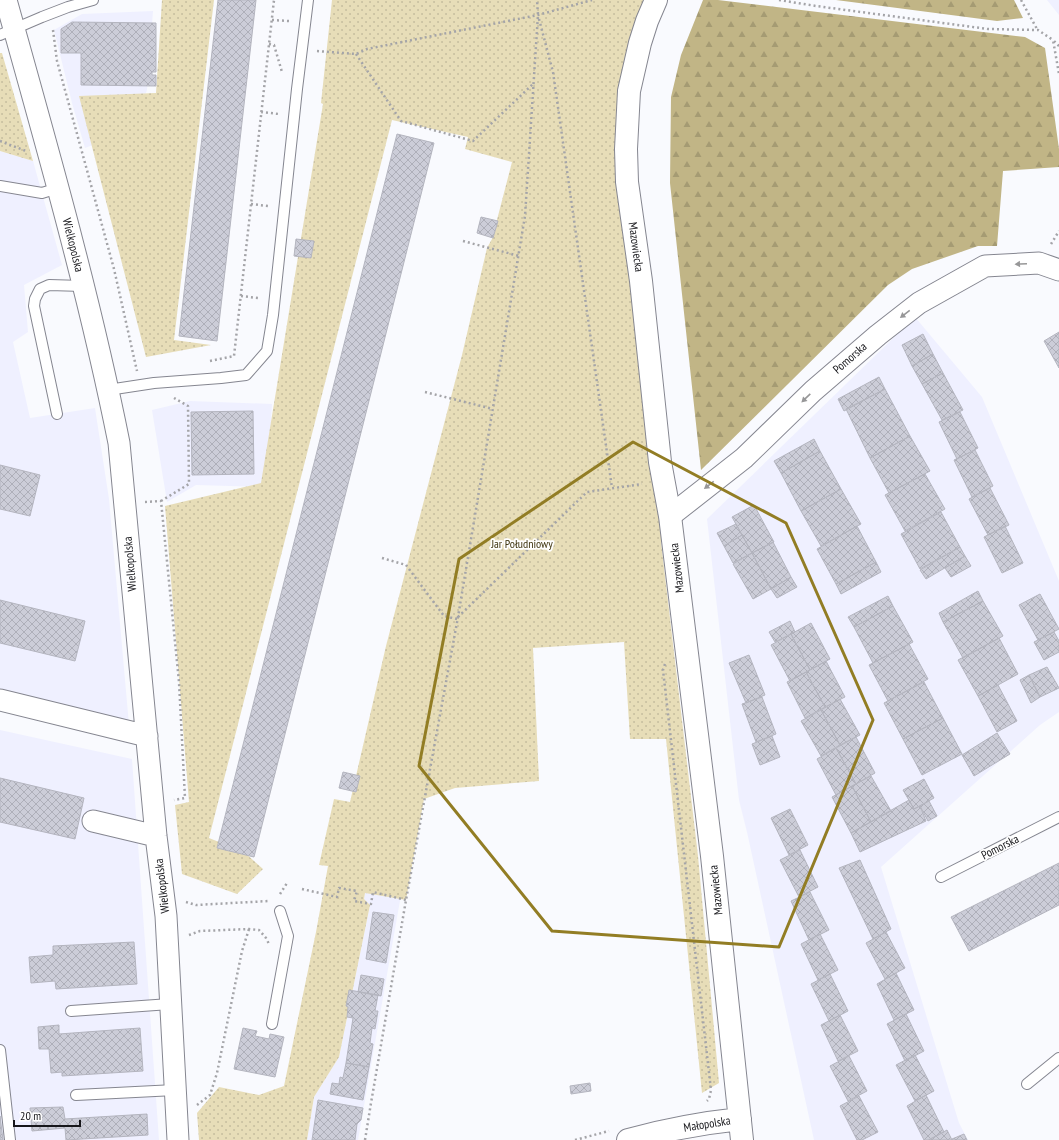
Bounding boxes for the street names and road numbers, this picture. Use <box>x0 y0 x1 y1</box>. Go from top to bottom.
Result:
street label: Wielkopolska <box>60 216 87 273</box>
street label: Mazowiecka <box>626 221 647 273</box>
street label: Pomorska <box>830 339 870 376</box>
street label: Wielkopolska <box>120 536 139 592</box>
street label: Mazowiecka <box>666 542 687 594</box>
street label: Pomorska <box>979 831 1021 862</box>
street label: Wielkopolska <box>151 858 172 914</box>
street label: Mazowiecka <box>705 864 726 916</box>
street label: Małopolska <box>682 1112 732 1135</box>

